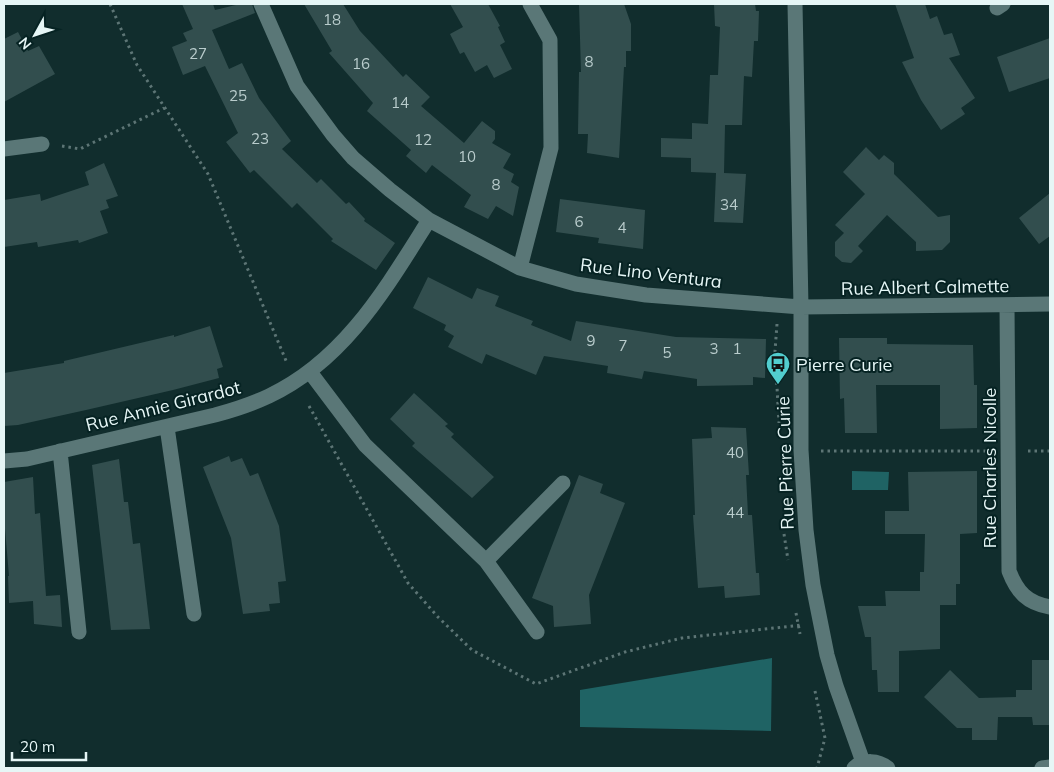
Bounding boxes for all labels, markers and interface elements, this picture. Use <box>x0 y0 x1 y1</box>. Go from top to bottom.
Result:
north arrow <box>10 10 60 60</box>
house number: 18 <box>323 10 341 29</box>
text: N <box>15 34 35 53</box>
house number: 27 <box>189 44 207 63</box>
house number: 8 <box>584 52 594 71</box>
house number: 16 <box>352 54 370 73</box>
house number: 25 <box>229 86 247 105</box>
house number: 14 <box>391 93 409 112</box>
house number: 23 <box>251 129 269 148</box>
house number: 12 <box>414 130 432 149</box>
house number: 10 <box>458 147 476 166</box>
house number: 8 <box>491 175 501 194</box>
house number: 34 <box>720 195 738 214</box>
house number: 6 <box>574 212 584 231</box>
house number: 4 <box>617 218 627 237</box>
street label: Rue Lino Ventura <box>579 253 723 293</box>
street label: Rue Albert Calmette <box>841 274 1009 300</box>
house number: 9 <box>586 331 596 350</box>
house number: 7 <box>618 336 628 355</box>
house number: 3 <box>709 339 719 358</box>
house number: 1 <box>732 339 742 358</box>
house number: 5 <box>662 343 672 362</box>
bus stop icon: Pierre Curie <box>765 351 791 385</box>
place label: Pierre Curie <box>796 353 892 376</box>
street label: Rue Annie Girardot <box>83 376 243 436</box>
street label: Rue Charles Nicolle <box>978 388 1001 548</box>
street label: Rue Pierre Curie <box>771 396 799 530</box>
house number: 40 <box>726 443 744 462</box>
house number: 44 <box>726 503 744 522</box>
scale bar <box>12 730 86 762</box>
text: 20 m <box>20 737 55 756</box>

